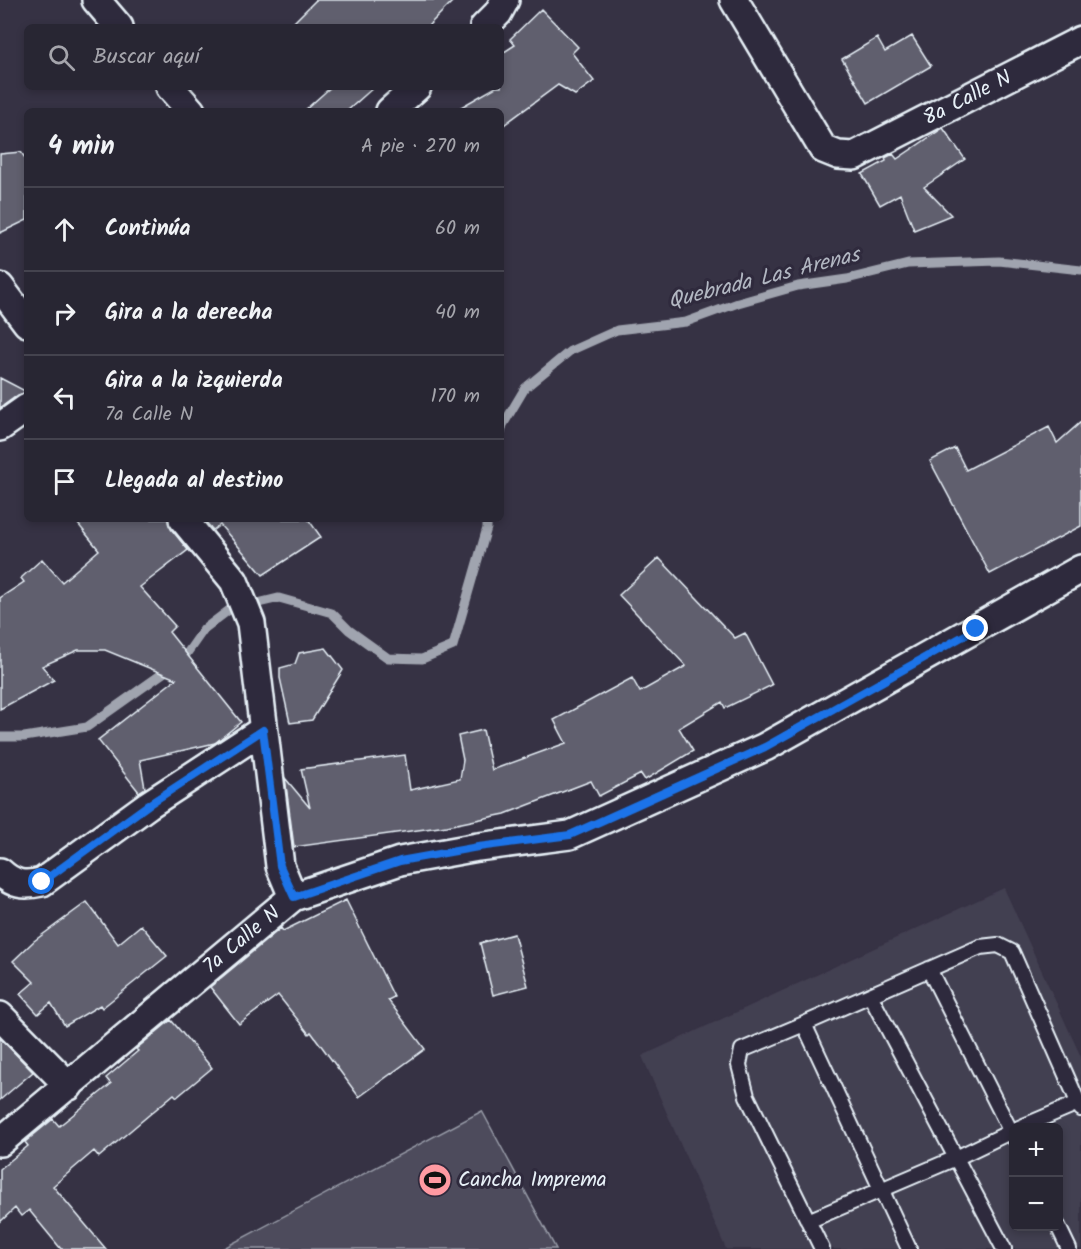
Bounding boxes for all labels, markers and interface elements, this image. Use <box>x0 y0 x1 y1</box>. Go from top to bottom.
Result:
search box <box>24 24 504 90</box>
text: Buscar aquí <box>93 40 200 75</box>
icon: search <box>45 41 78 74</box>
street label: 8a Calle N <box>917 62 1017 135</box>
text: 4 min <box>48 126 115 168</box>
text: A pie · 270 m <box>361 131 480 163</box>
text: Continúa <box>105 212 190 247</box>
icon: ahead <box>48 213 81 246</box>
text: 60 m <box>435 213 480 245</box>
water label: Quebrada Las Arenas <box>665 238 866 320</box>
text: Gira a la derecha <box>105 296 272 331</box>
icon: right <box>48 297 81 330</box>
text: 40 m <box>435 297 480 329</box>
text: Gira a la izquierda <box>105 364 283 399</box>
icon: left <box>48 381 81 414</box>
text: 170 m <box>431 381 480 413</box>
text: 7a Calle N <box>105 399 193 431</box>
text: Llegada al destino <box>105 464 283 499</box>
icon: arrive <box>48 465 81 498</box>
route end <box>962 615 988 641</box>
route start <box>28 868 54 894</box>
street label: 7a Calle N <box>195 898 288 982</box>
map controls <box>1009 1123 1063 1231</box>
button: + <box>1009 1123 1063 1177</box>
sports icon: Cancha Imprema <box>417 1162 453 1198</box>
place label: Cancha Imprema <box>458 1164 607 1197</box>
button: − <box>1009 1177 1063 1231</box>

